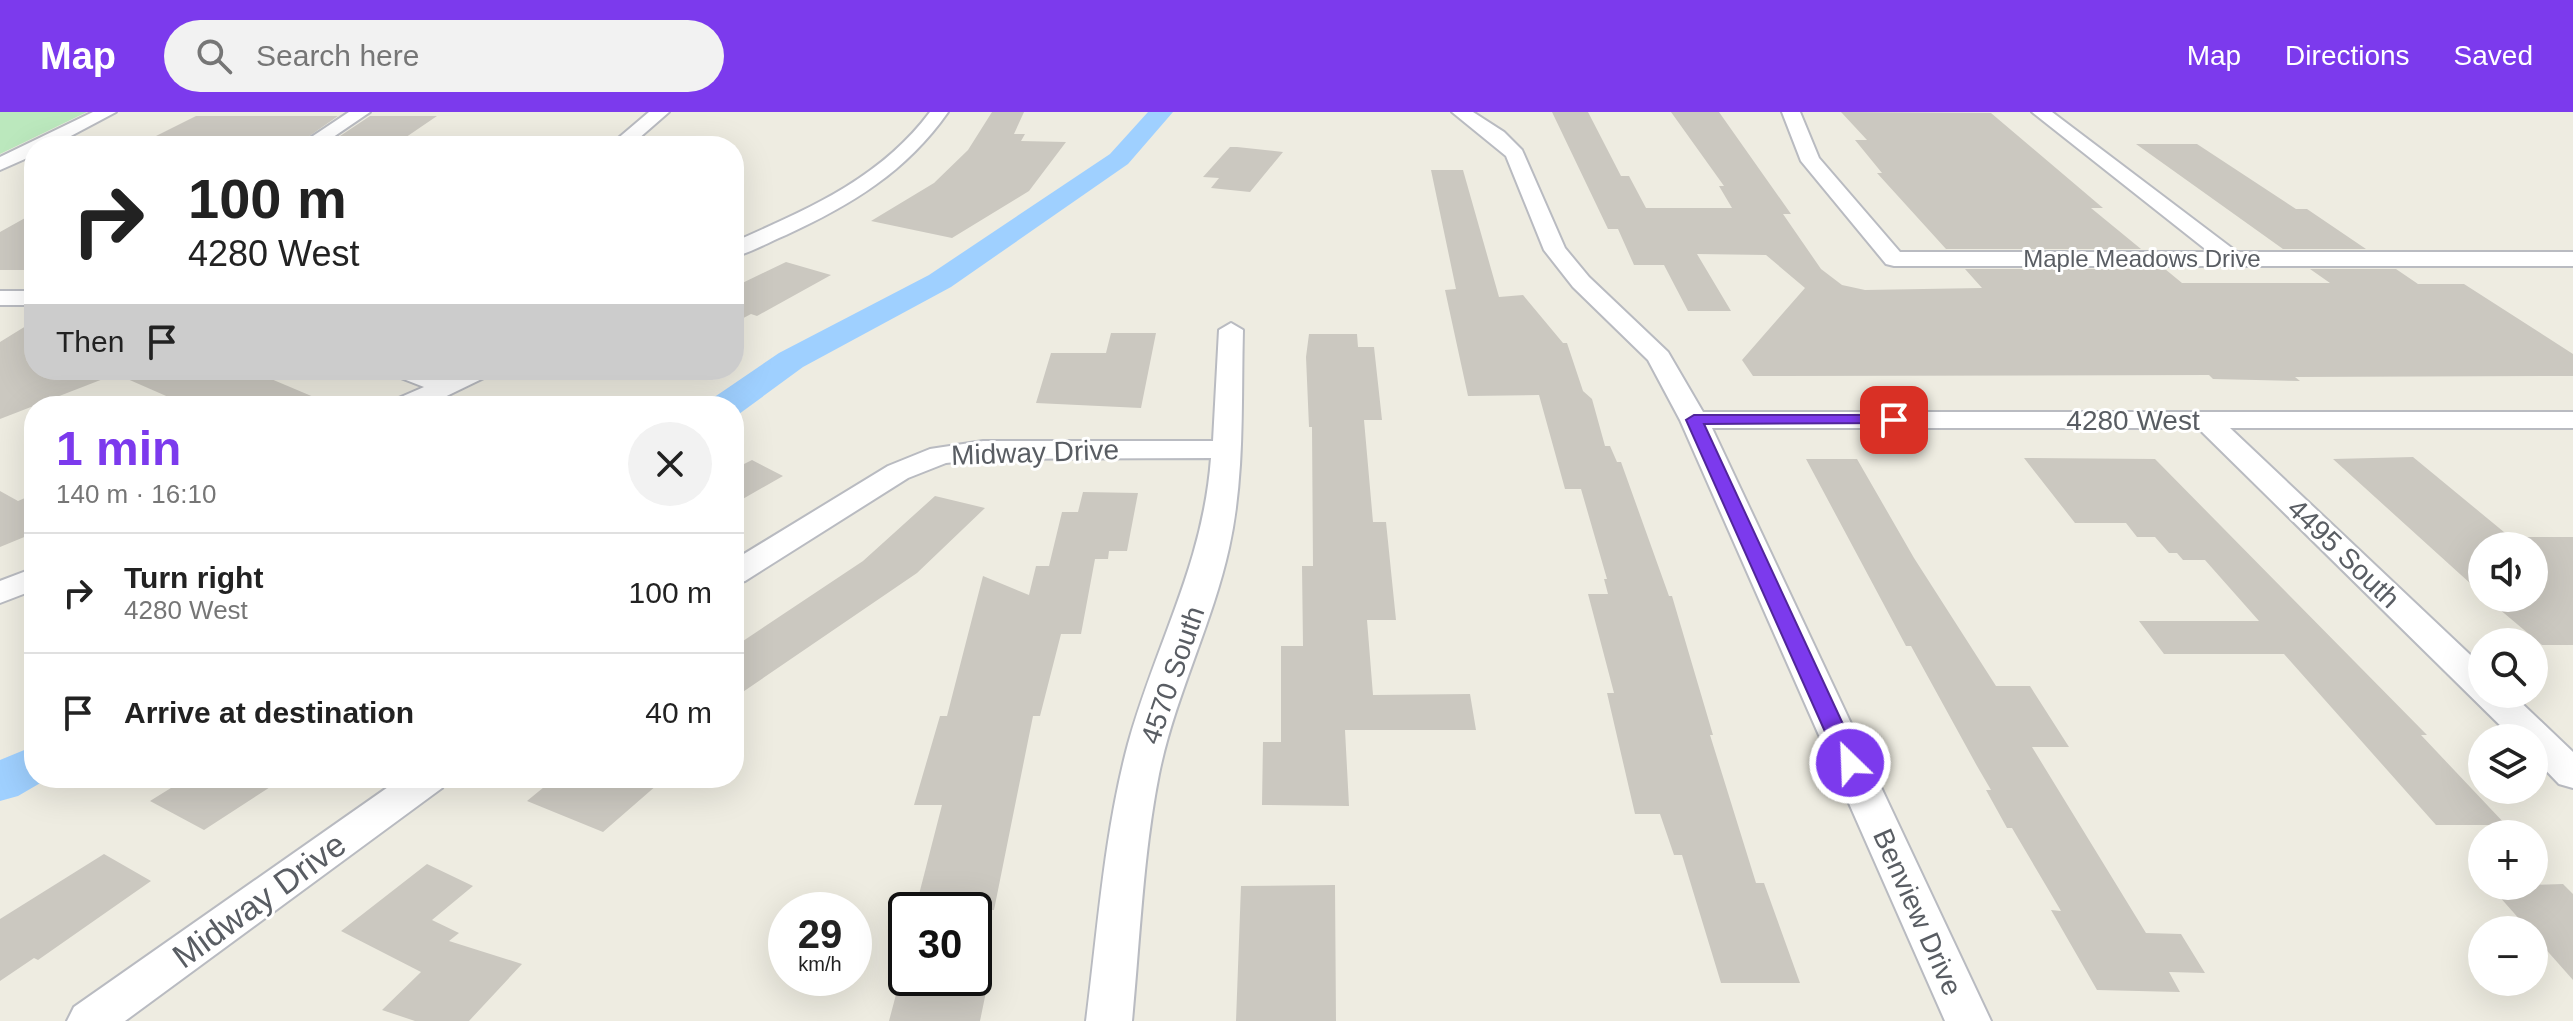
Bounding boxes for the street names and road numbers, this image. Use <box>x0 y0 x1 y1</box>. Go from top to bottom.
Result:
street label: Maple Meadows Drive <box>2023 245 2261 272</box>
street label: 4280 West <box>2066 405 2200 436</box>
street label: Midway Drive <box>951 434 1120 471</box>
street label: 4495 South <box>2281 492 2406 614</box>
street label: 4570 South <box>1134 602 1210 748</box>
street label: Benview Drive <box>1867 824 1968 1000</box>
street label: Midway Drive <box>165 825 353 975</box>

